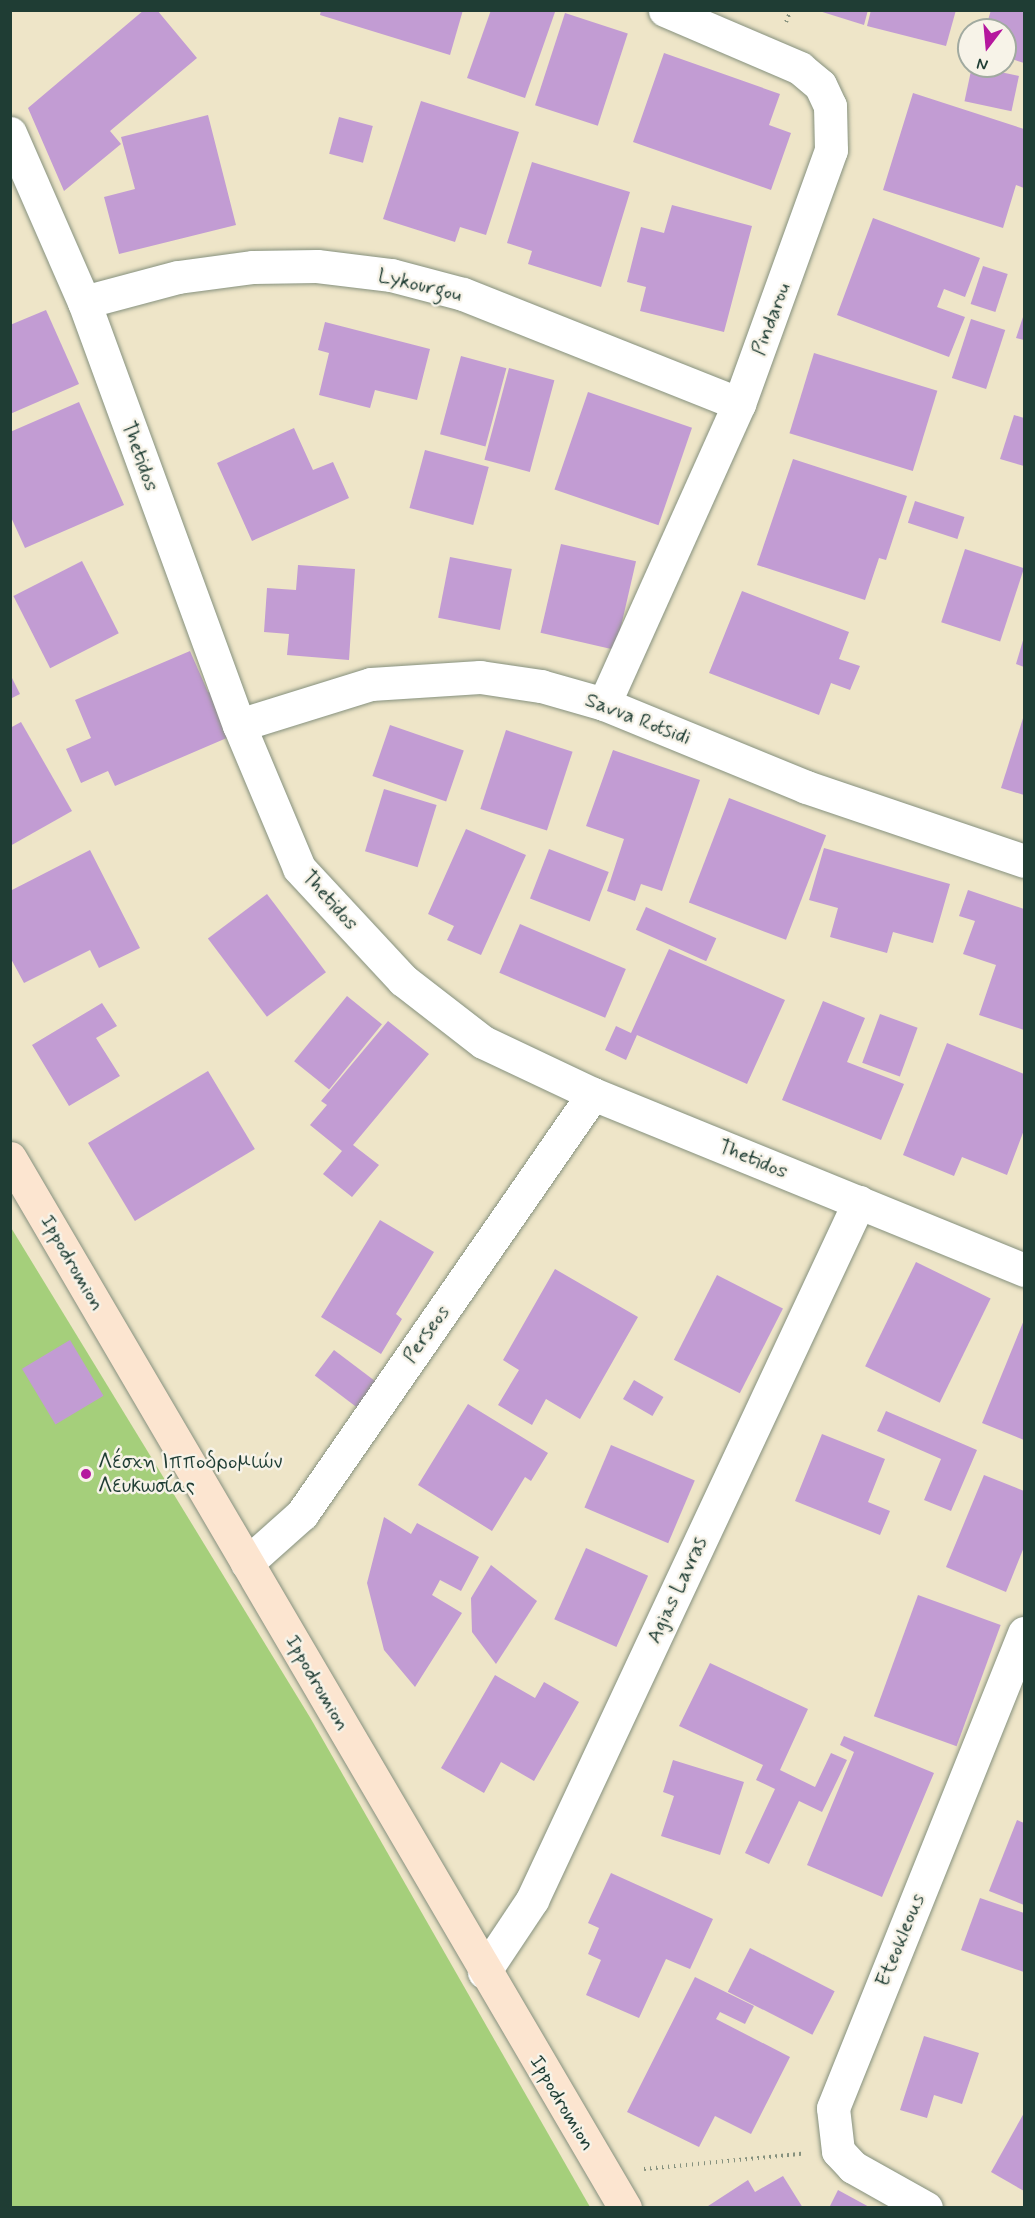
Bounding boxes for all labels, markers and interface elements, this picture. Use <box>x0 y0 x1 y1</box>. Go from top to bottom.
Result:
north arrow <box>957 18 1017 78</box>
text: N <box>974 52 990 75</box>
street label: Lykourgou <box>375 262 465 308</box>
street label: Pindarou <box>746 279 796 359</box>
street label: Thetidos <box>116 418 164 494</box>
street label: Savva Rotsidi <box>581 687 695 751</box>
street label: Thetidos <box>296 865 364 935</box>
street label: Thetidos <box>715 1134 791 1184</box>
street label: Ippodromion <box>34 1210 110 1316</box>
street label: Perseos <box>397 1300 455 1368</box>
place label: Λέσχη Ιπποδρομιών Λευκωσίας <box>98 1449 283 1499</box>
marker: Λέσχη Ιπποδρομιών Λευκωσίας <box>79 1467 93 1481</box>
street label: Agias Lavras <box>641 1531 713 1649</box>
street label: Ippodromion <box>279 1630 355 1736</box>
street label: Eteokleous <box>870 1890 930 1990</box>
street label: Ippodromion <box>524 2051 600 2155</box>

